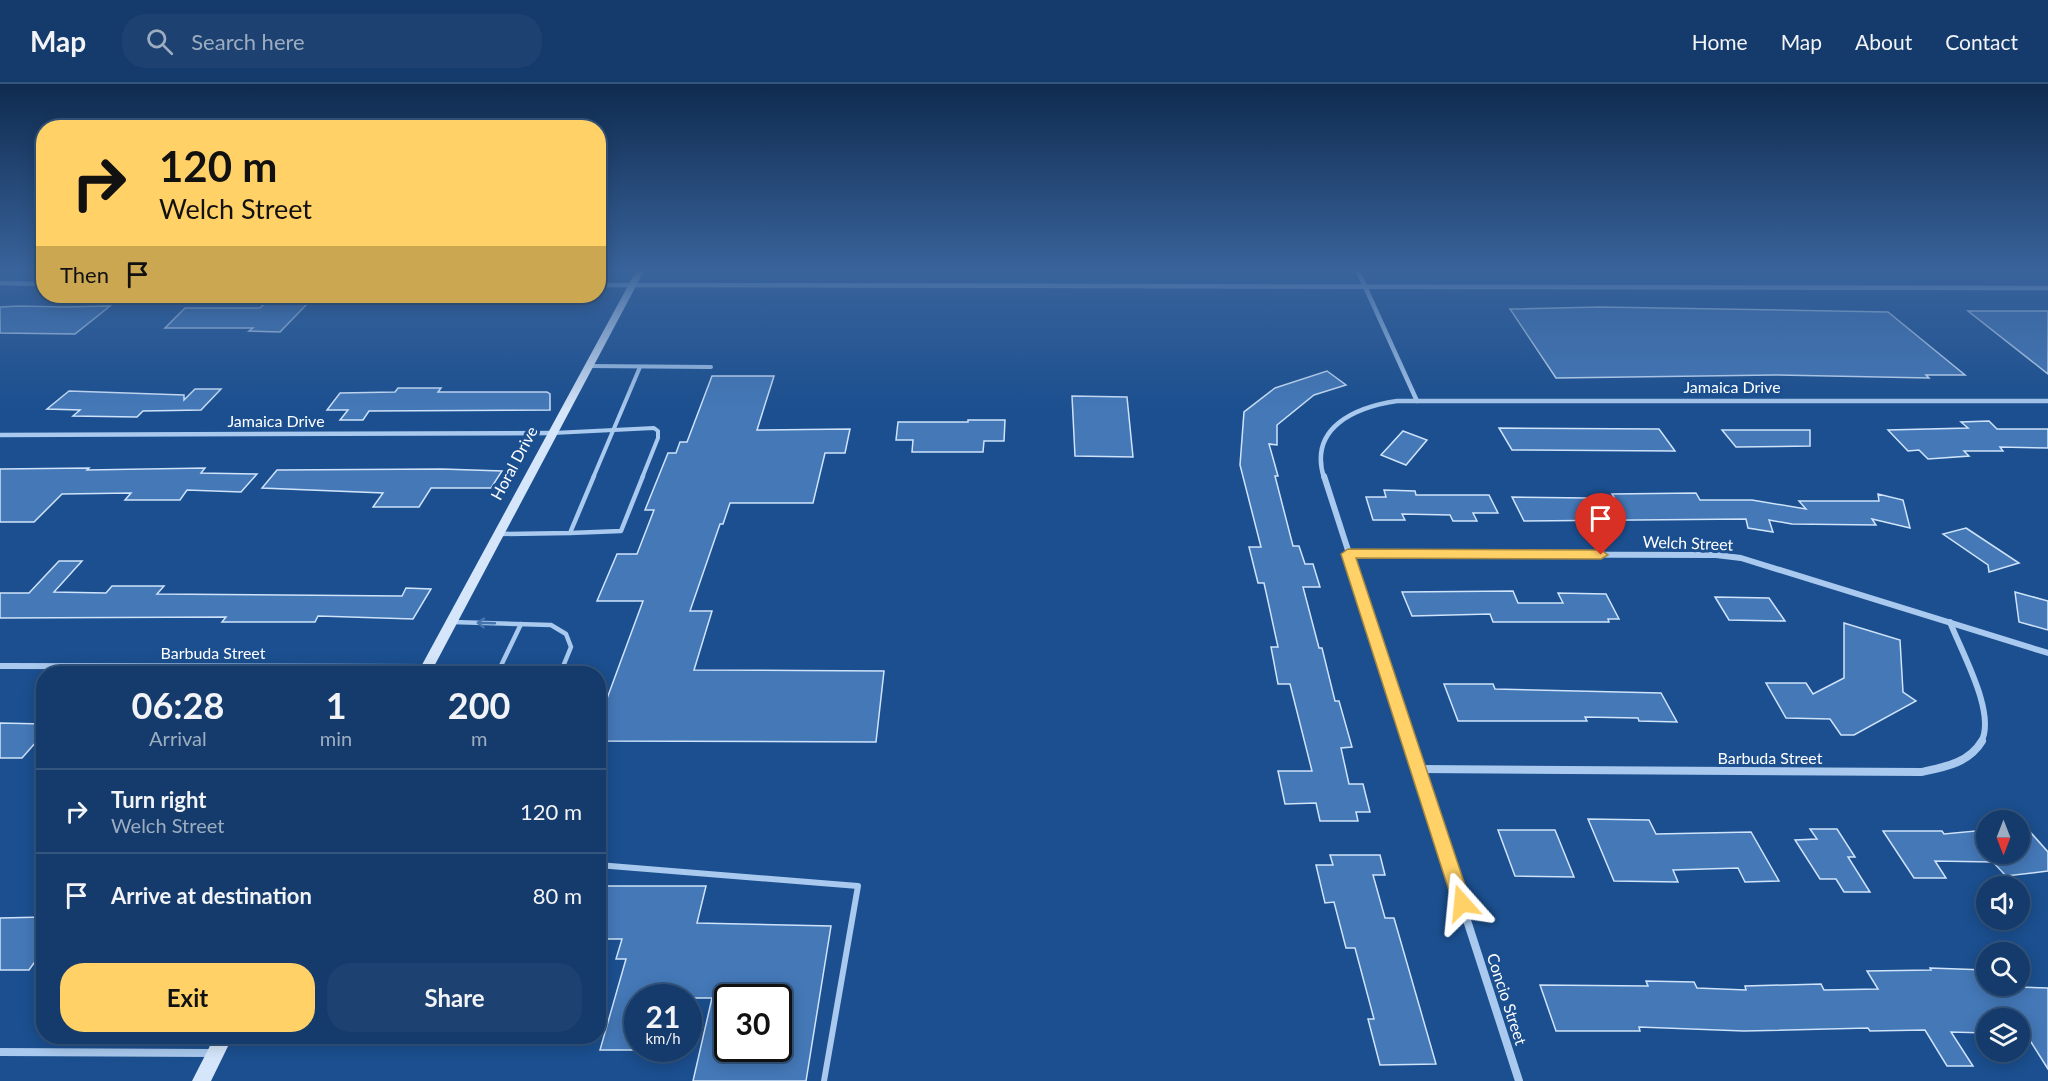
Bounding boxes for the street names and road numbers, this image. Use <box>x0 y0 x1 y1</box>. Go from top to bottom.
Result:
street label: Jamaica Drive <box>1683 377 1781 396</box>
street label: Jamaica Drive <box>227 411 325 430</box>
street label: Horal Drive <box>486 423 541 503</box>
street label: Welch Street <box>1642 531 1734 554</box>
street label: Barbuda Street <box>160 643 266 662</box>
street label: Barbuda Street <box>1717 748 1823 767</box>
street label: Concio Street <box>1484 951 1531 1047</box>

